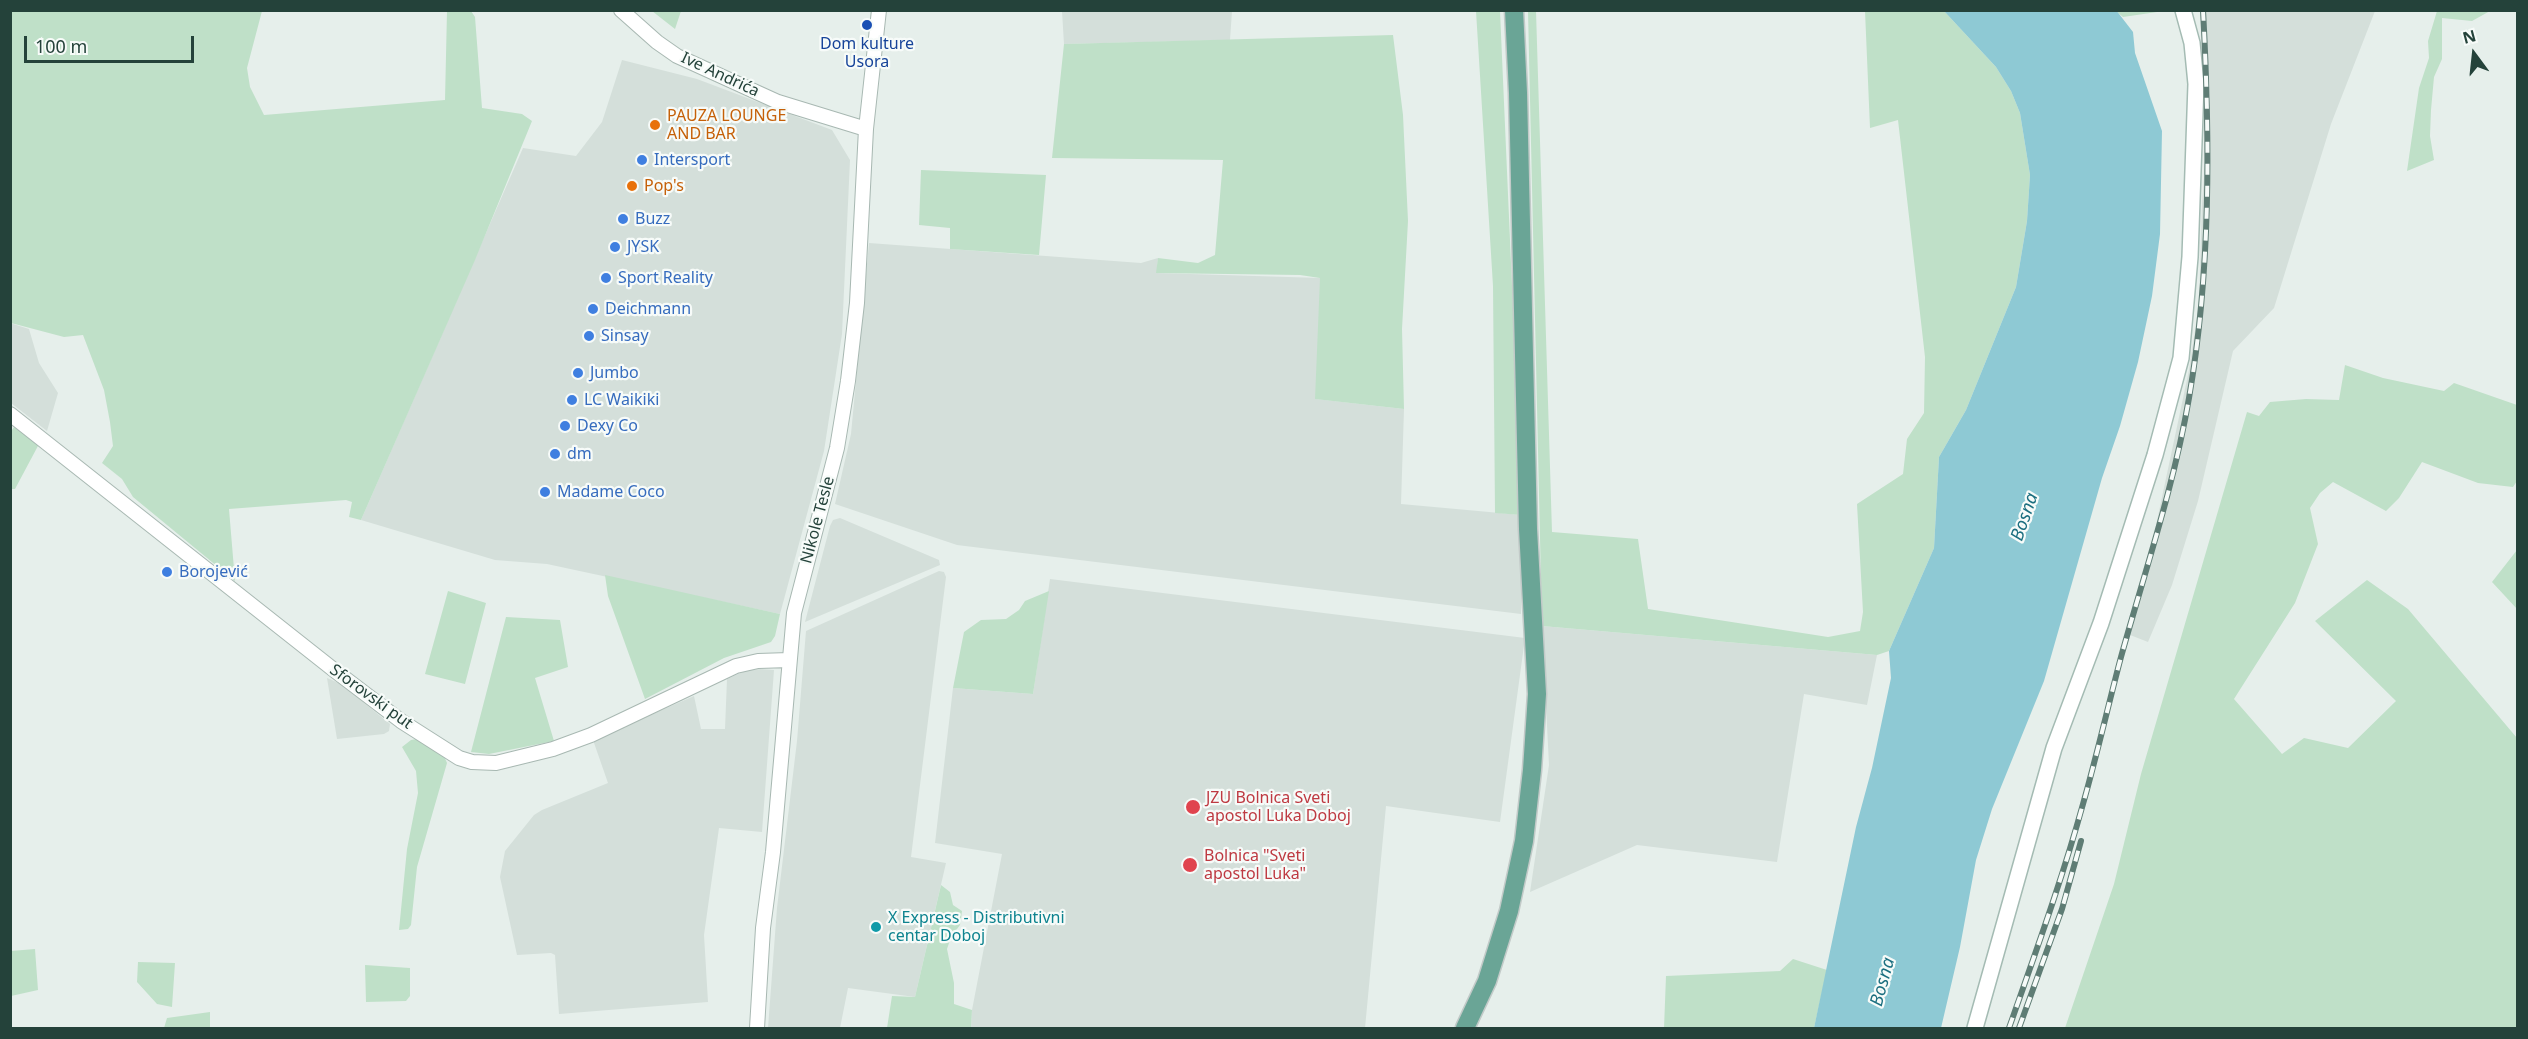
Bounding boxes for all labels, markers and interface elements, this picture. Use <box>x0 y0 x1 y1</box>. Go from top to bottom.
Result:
marker: Dom kulture Usora <box>860 18 874 32</box>
scale bar <box>27 24 196 62</box>
north arrow <box>2444 24 2504 84</box>
text: N <box>2460 24 2478 49</box>
text: 100 m <box>35 34 87 58</box>
place label: Dom kulture Usora <box>820 34 914 72</box>
street label: Ive Andrića <box>678 49 762 101</box>
place label: PAUZA LOUNGE AND BAR <box>667 106 786 144</box>
marker: PAUZA LOUNGE AND BAR <box>648 118 662 132</box>
place label: Intersport <box>654 150 730 170</box>
marker: Intersport <box>635 153 649 167</box>
place label: Pop's <box>644 176 684 196</box>
marker: Pop's <box>625 179 639 193</box>
place label: Buzz <box>635 209 670 229</box>
marker: Buzz <box>616 212 630 226</box>
place label: JYSK <box>627 237 659 257</box>
marker: JYSK <box>608 240 622 254</box>
place label: Sport Reality <box>618 268 713 288</box>
marker: Sport Reality <box>599 271 613 285</box>
place label: Deichmann <box>605 299 691 319</box>
marker: Deichmann <box>586 302 600 316</box>
place label: Sinsay <box>601 326 649 346</box>
marker: Sinsay <box>582 329 596 343</box>
place label: Jumbo <box>590 363 639 383</box>
marker: Jumbo <box>571 366 585 380</box>
place label: LC Waikiki <box>584 390 659 410</box>
marker: LC Waikiki <box>565 393 579 407</box>
place label: Dexy Co <box>577 416 638 436</box>
marker: Dexy Co <box>558 419 572 433</box>
place label: dm <box>567 444 592 464</box>
marker: dm <box>548 447 562 461</box>
street label: Nikole Tesle <box>797 474 839 566</box>
place label: Madame Coco <box>557 482 665 502</box>
marker: Madame Coco <box>538 485 552 499</box>
water label: Bosna <box>2007 490 2043 544</box>
place label: Borojević <box>179 562 248 582</box>
marker: Borojević <box>160 565 174 579</box>
street label: Sforovski put <box>326 661 416 733</box>
place label: JZU Bolnica Sveti apostol Luka Doboj <box>1206 788 1351 826</box>
marker: JZU Bolnica Sveti apostol Luka Doboj <box>1184 798 1202 816</box>
place label: Bolnica "Sveti apostol Luka" <box>1204 846 1306 884</box>
marker: Bolnica "Sveti apostol Luka" <box>1181 856 1199 874</box>
place label: X Express - Distributivni centar Doboj <box>888 908 1065 946</box>
marker: X Express - Distributivni centar Doboj <box>869 920 883 934</box>
water label: Bosna <box>1866 955 1900 1009</box>

